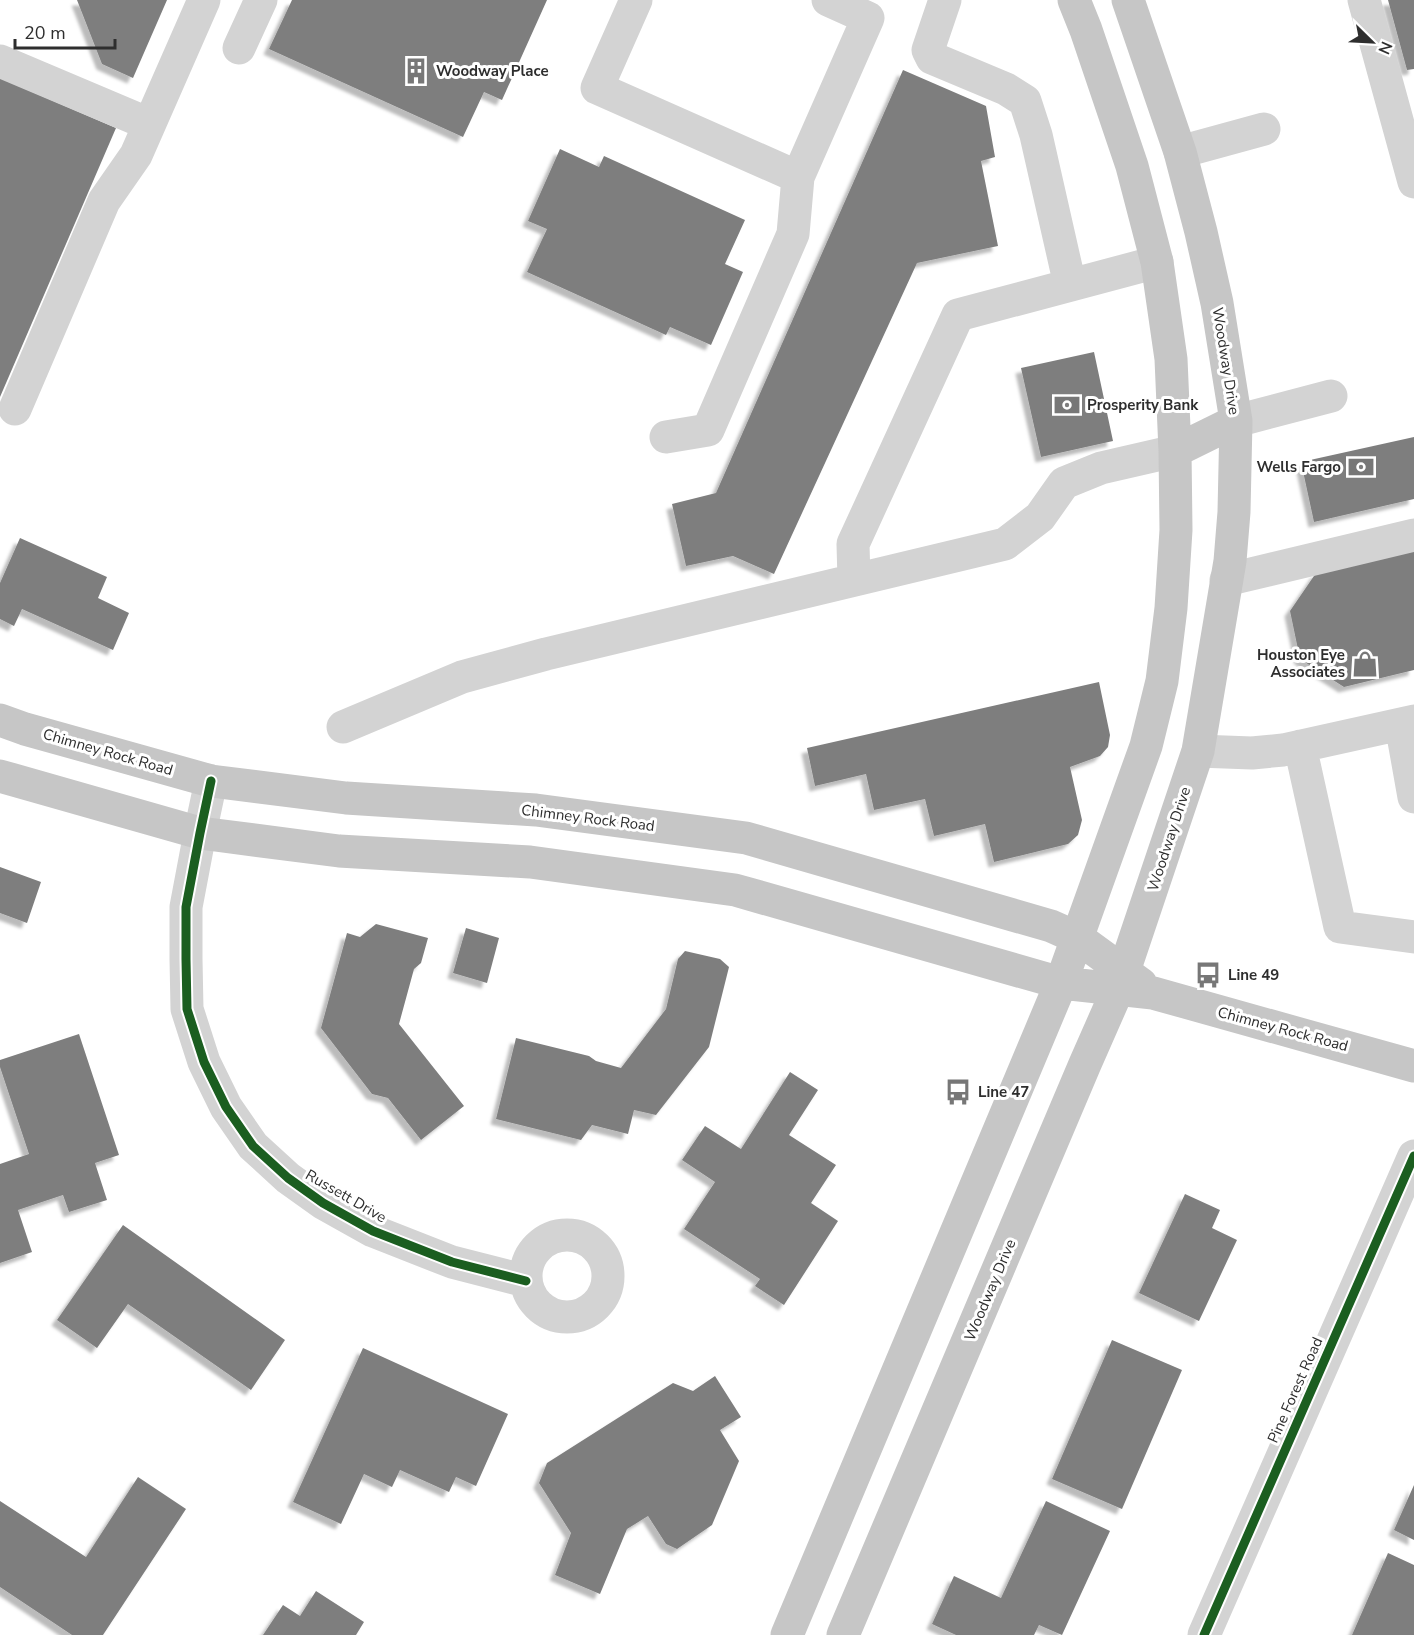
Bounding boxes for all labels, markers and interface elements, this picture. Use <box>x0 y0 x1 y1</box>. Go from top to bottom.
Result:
scale bar <box>15 12 116 50</box>
north arrow <box>1342 12 1402 72</box>
text: 20 m <box>24 21 66 45</box>
text: N <box>1372 38 1397 58</box>
building icon: Woodway Place <box>401 56 431 86</box>
place label: Woodway Place <box>436 61 549 81</box>
street label: Woodway Drive <box>1208 306 1244 416</box>
bank icon: Prosperity Bank <box>1052 390 1082 420</box>
place label: Prosperity Bank <box>1087 395 1199 415</box>
bank icon: Wells Fargo <box>1346 452 1376 482</box>
place label: Wells Fargo <box>1256 457 1341 477</box>
place label: Houston Eye Associates <box>1257 645 1345 682</box>
shop icon: Houston Eye Associates <box>1350 649 1380 679</box>
street label: Chimney Rock Road <box>41 724 175 780</box>
street label: Woodway Drive <box>1143 784 1195 894</box>
street label: Chimney Rock Road <box>520 800 656 836</box>
bus stop icon: Line 49 <box>1193 960 1223 990</box>
place label: Line 49 <box>1228 965 1279 985</box>
street label: Chimney Rock Road <box>1216 1002 1350 1056</box>
bus stop icon: Line 47 <box>943 1077 973 1107</box>
place label: Line 47 <box>978 1082 1029 1102</box>
street label: Russett Drive <box>302 1165 390 1227</box>
street label: Woodway Drive <box>960 1236 1020 1344</box>
street label: Pine Forest Road <box>1263 1334 1327 1446</box>

